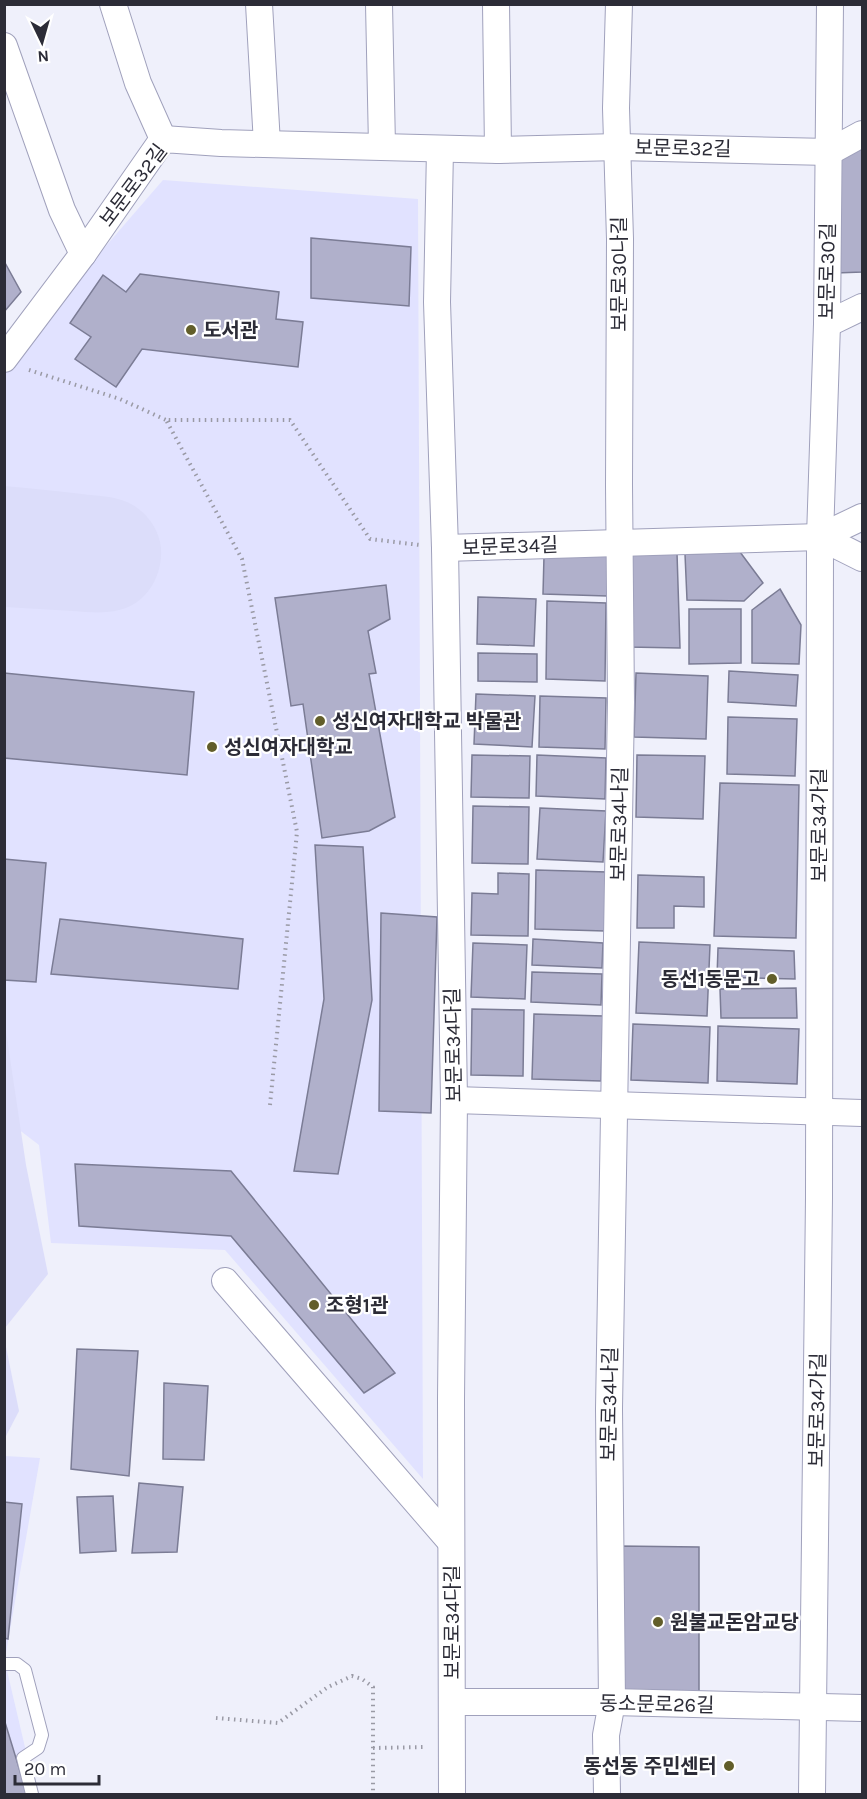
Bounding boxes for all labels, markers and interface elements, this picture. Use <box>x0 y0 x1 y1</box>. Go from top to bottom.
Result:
north arrow <box>12 12 72 72</box>
text: N <box>37 46 50 66</box>
street label: 보문로32길 <box>634 136 732 161</box>
street label: 보문로32길 <box>95 140 172 231</box>
street label: 보문로30나길 <box>608 216 631 332</box>
street label: 보문로30길 <box>815 222 840 320</box>
place label: 도서관 <box>203 319 259 342</box>
marker: 도서관 <box>184 323 198 337</box>
street label: 보문로34길 <box>461 533 559 560</box>
place label: 성신여자대학교 박물관 <box>332 710 522 733</box>
marker: 성신여자대학교 박물관 <box>313 714 327 728</box>
place label: 성신여자대학교 <box>224 736 353 759</box>
marker: 성신여자대학교 <box>205 740 219 754</box>
street label: 보문로34나길 <box>607 766 632 882</box>
street label: 보문로34가길 <box>808 768 831 882</box>
place label: 동선1동문고 <box>661 968 760 991</box>
marker: 동선1동문고 <box>765 972 779 986</box>
street label: 보문로34다길 <box>441 987 466 1103</box>
place label: 조형1관 <box>326 1294 389 1317</box>
marker: 조형1관 <box>307 1298 321 1312</box>
street label: 보문로34나길 <box>597 1346 622 1462</box>
street label: 보문로34가길 <box>805 1352 830 1468</box>
street label: 보문로34다길 <box>441 1565 464 1679</box>
place label: 원불교돈암교당 <box>670 1611 799 1634</box>
marker: 원불교돈암교당 <box>651 1615 665 1629</box>
street label: 동소문로26길 <box>599 1692 715 1717</box>
scale bar <box>15 1748 99 1786</box>
place label: 동선동 주민센터 <box>583 1755 717 1778</box>
text: 20 m <box>24 1758 66 1780</box>
marker: 동선동 주민센터 <box>722 1759 736 1773</box>

